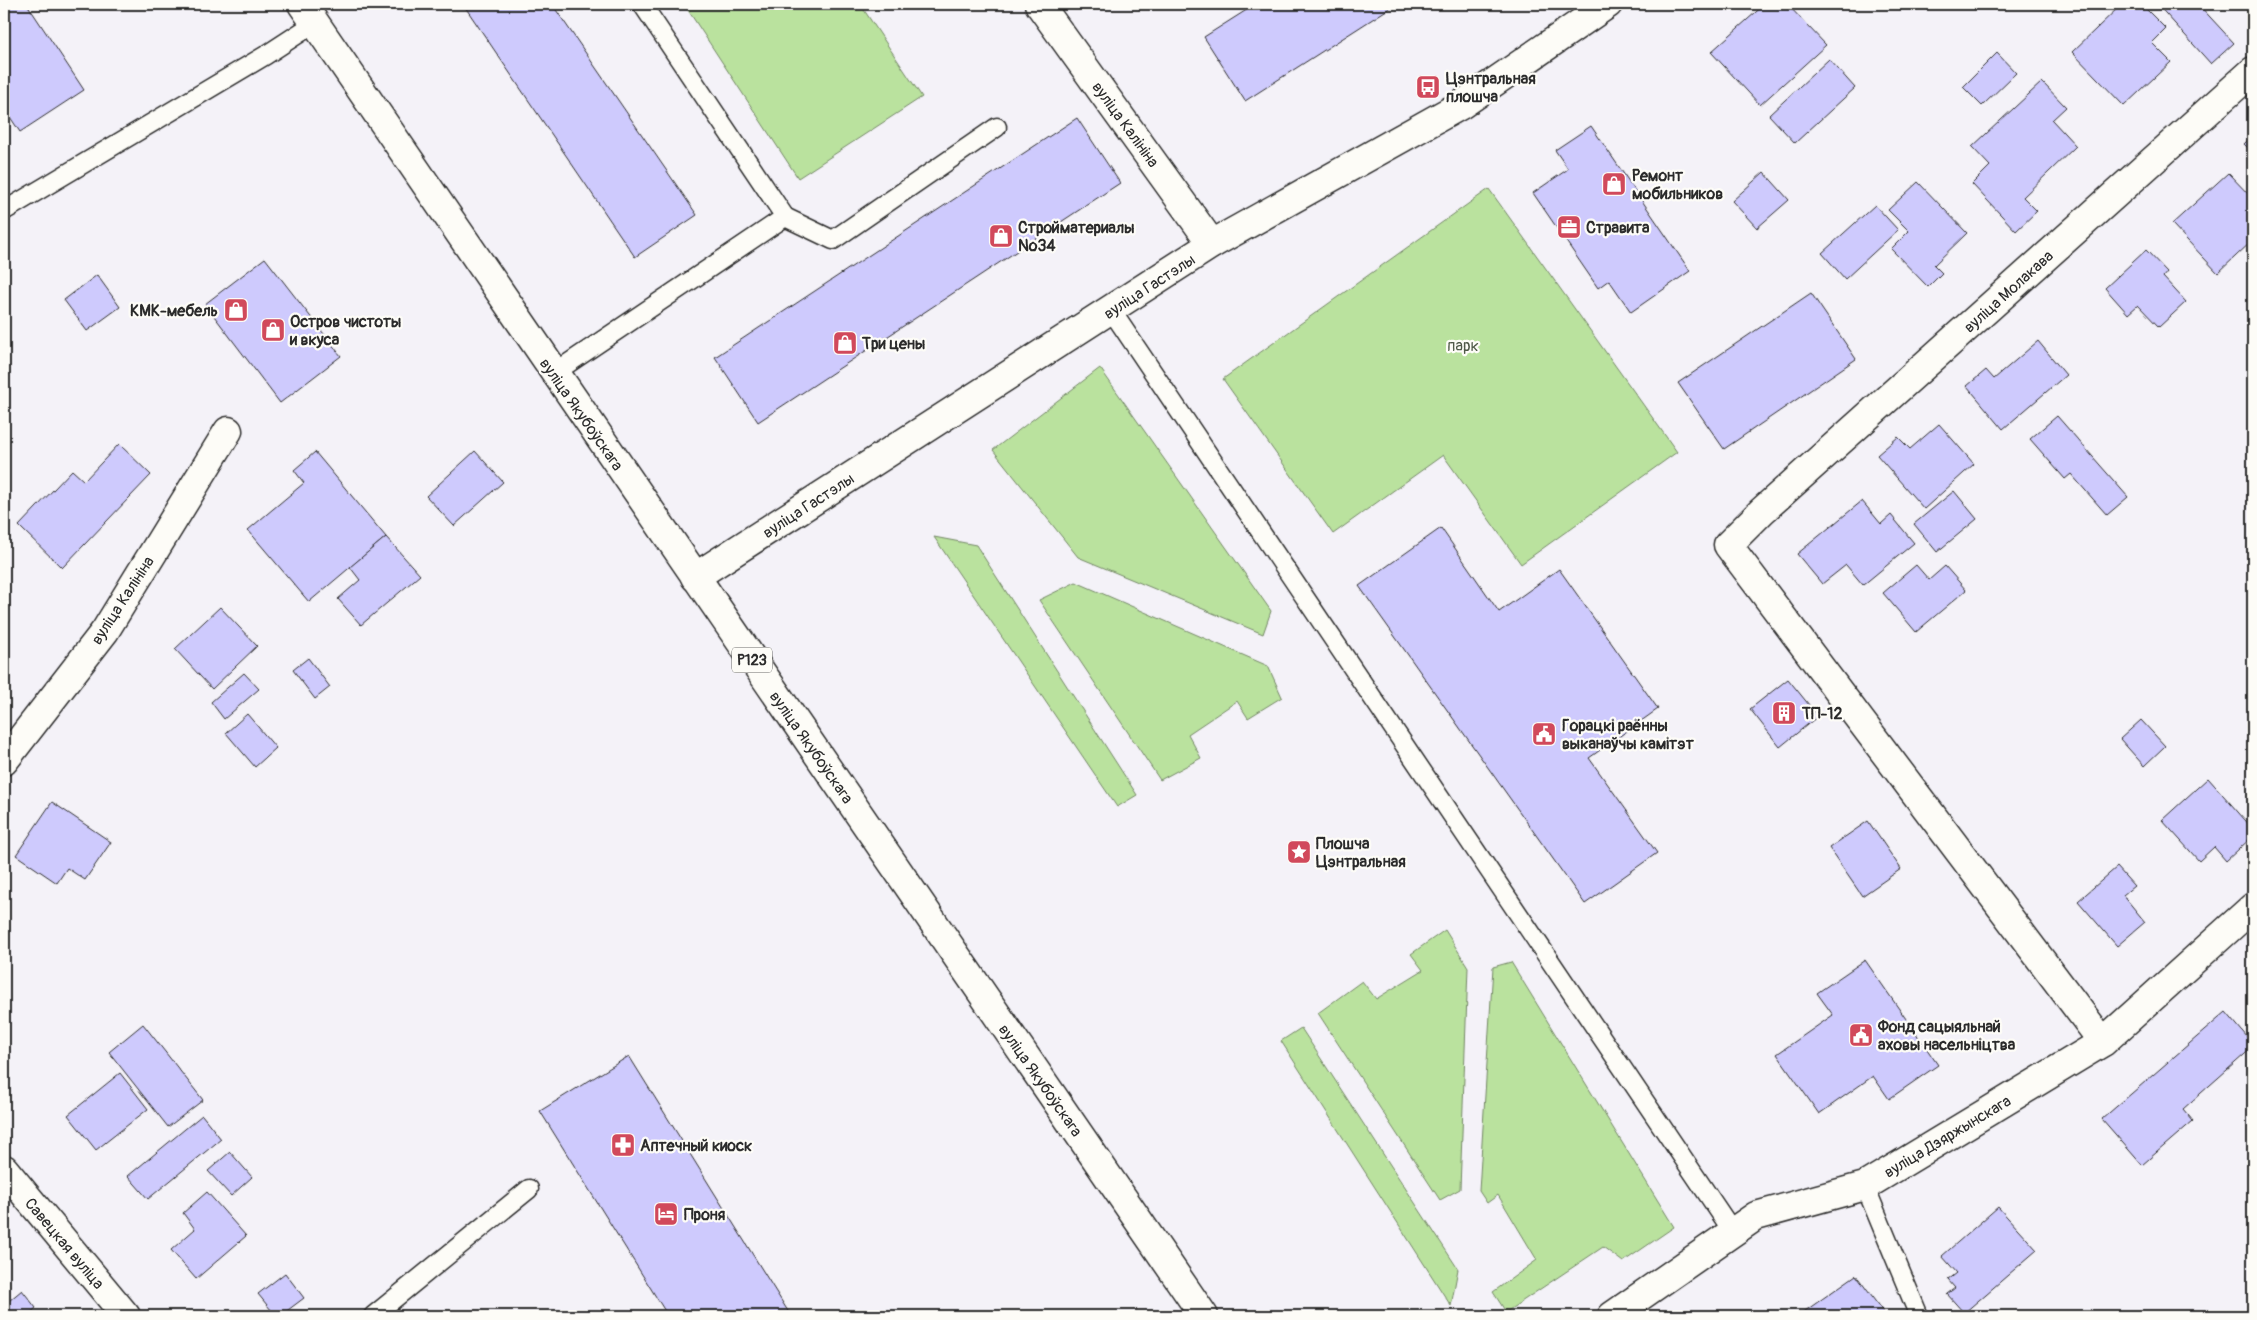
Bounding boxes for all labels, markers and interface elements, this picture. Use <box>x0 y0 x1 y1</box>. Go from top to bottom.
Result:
place label: Цэнтральная плошча <box>1446 69 1536 107</box>
bus stop icon: Цэнтральная плошча <box>1415 74 1441 100</box>
street label: вуліца Калініна <box>1087 78 1163 171</box>
place label: Ремонт мобильников <box>1632 166 1723 204</box>
shop icon: Ремонт мобильников <box>1601 171 1627 197</box>
office icon: Стравита <box>1556 214 1582 240</box>
place label: Стройматериалы №34 <box>1018 218 1134 256</box>
place label: Стравита <box>1586 218 1650 238</box>
shop icon: Стройматериалы №34 <box>988 223 1014 249</box>
street label: вуліца Молакава <box>1960 246 2058 337</box>
street label: вуліца Гастэлы <box>1100 250 1199 324</box>
shop icon: КМК-мебель <box>223 297 249 323</box>
place label: КМК-мебель <box>130 301 218 321</box>
place label: Остров чистоты и вкуса <box>289 312 401 350</box>
shop icon: Остров чистоты и вкуса <box>260 317 286 343</box>
shop icon: Три цены <box>832 330 858 356</box>
place label: Три цены <box>861 334 925 354</box>
park label: парк <box>1447 336 1479 356</box>
street label: вуліца Якубоўскага <box>535 355 627 475</box>
street label: вуліца Гастэлы <box>759 469 858 543</box>
street label: вуліца Калініна <box>87 553 159 648</box>
road number: Р123 <box>732 648 772 672</box>
street label: вуліца Якубоўскага <box>765 688 857 808</box>
building icon: ТП-12 <box>1771 700 1797 726</box>
place label: ТП-12 <box>1801 704 1843 724</box>
place label: Горацкі раённы выканаўчы камітэт <box>1562 716 1695 754</box>
public building icon: Горацкі раённы выканаўчы камітэт <box>1531 721 1557 747</box>
place label: Плошча Цэнтральная <box>1316 834 1406 872</box>
place icon: Плошча Цэнтральная <box>1286 839 1312 865</box>
place label: Фонд сацыяльнай аховы насельніцтва <box>1877 1017 2016 1055</box>
street label: вуліца Якубоўскага <box>994 1021 1086 1141</box>
public building icon: Фонд сацыяльнай аховы насельніцтва <box>1848 1022 1874 1048</box>
street label: вуліца Дзяржынскага <box>1880 1091 2015 1183</box>
pharmacy icon: Аптечный киоск <box>610 1132 636 1158</box>
place label: Аптечный киоск <box>640 1136 752 1156</box>
street label: Савецкая вуліца <box>20 1194 108 1293</box>
hotel icon: Проня <box>653 1201 679 1227</box>
place label: Проня <box>684 1205 726 1225</box>

